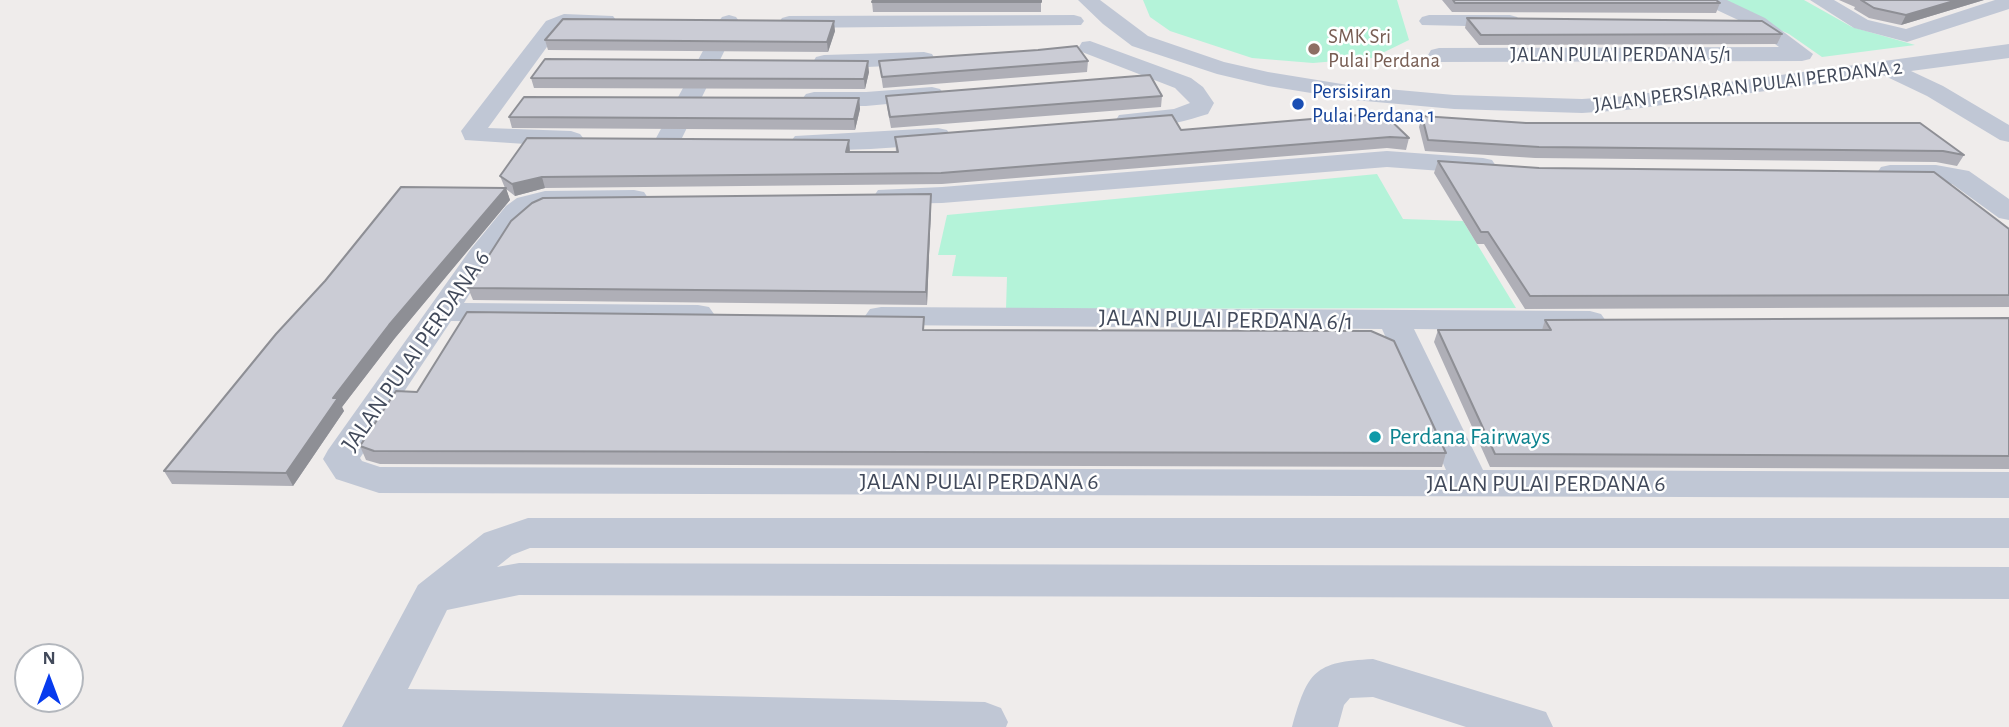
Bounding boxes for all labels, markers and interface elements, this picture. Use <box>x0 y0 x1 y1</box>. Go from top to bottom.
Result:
place label: SMK Sri Pulai Perdana <box>1328 24 1440 74</box>
marker: SMK Sri Pulai Perdana <box>1306 41 1322 57</box>
street label: JALAN PULAI PERDANA 5/1 <box>1510 42 1732 68</box>
street label: JALAN PERSIARAN PULAI PERDANA 2 <box>1592 55 1904 117</box>
place label: Persisiran Pulai Perdana 1 <box>1312 79 1435 129</box>
marker: Persisiran Pulai Perdana 1 <box>1290 96 1306 112</box>
street label: JALAN PULAI PERDANA 6 <box>336 245 496 457</box>
street label: JALAN PULAI PERDANA 6/1 <box>1099 303 1353 337</box>
place label: Perdana Fairways <box>1389 423 1550 451</box>
marker: Perdana Fairways <box>1367 429 1383 445</box>
street label: JALAN PULAI PERDANA 6 <box>859 468 1099 496</box>
street label: JALAN PULAI PERDANA 6 <box>1426 470 1666 498</box>
north arrow <box>14 643 84 713</box>
text: N <box>42 649 56 668</box>

